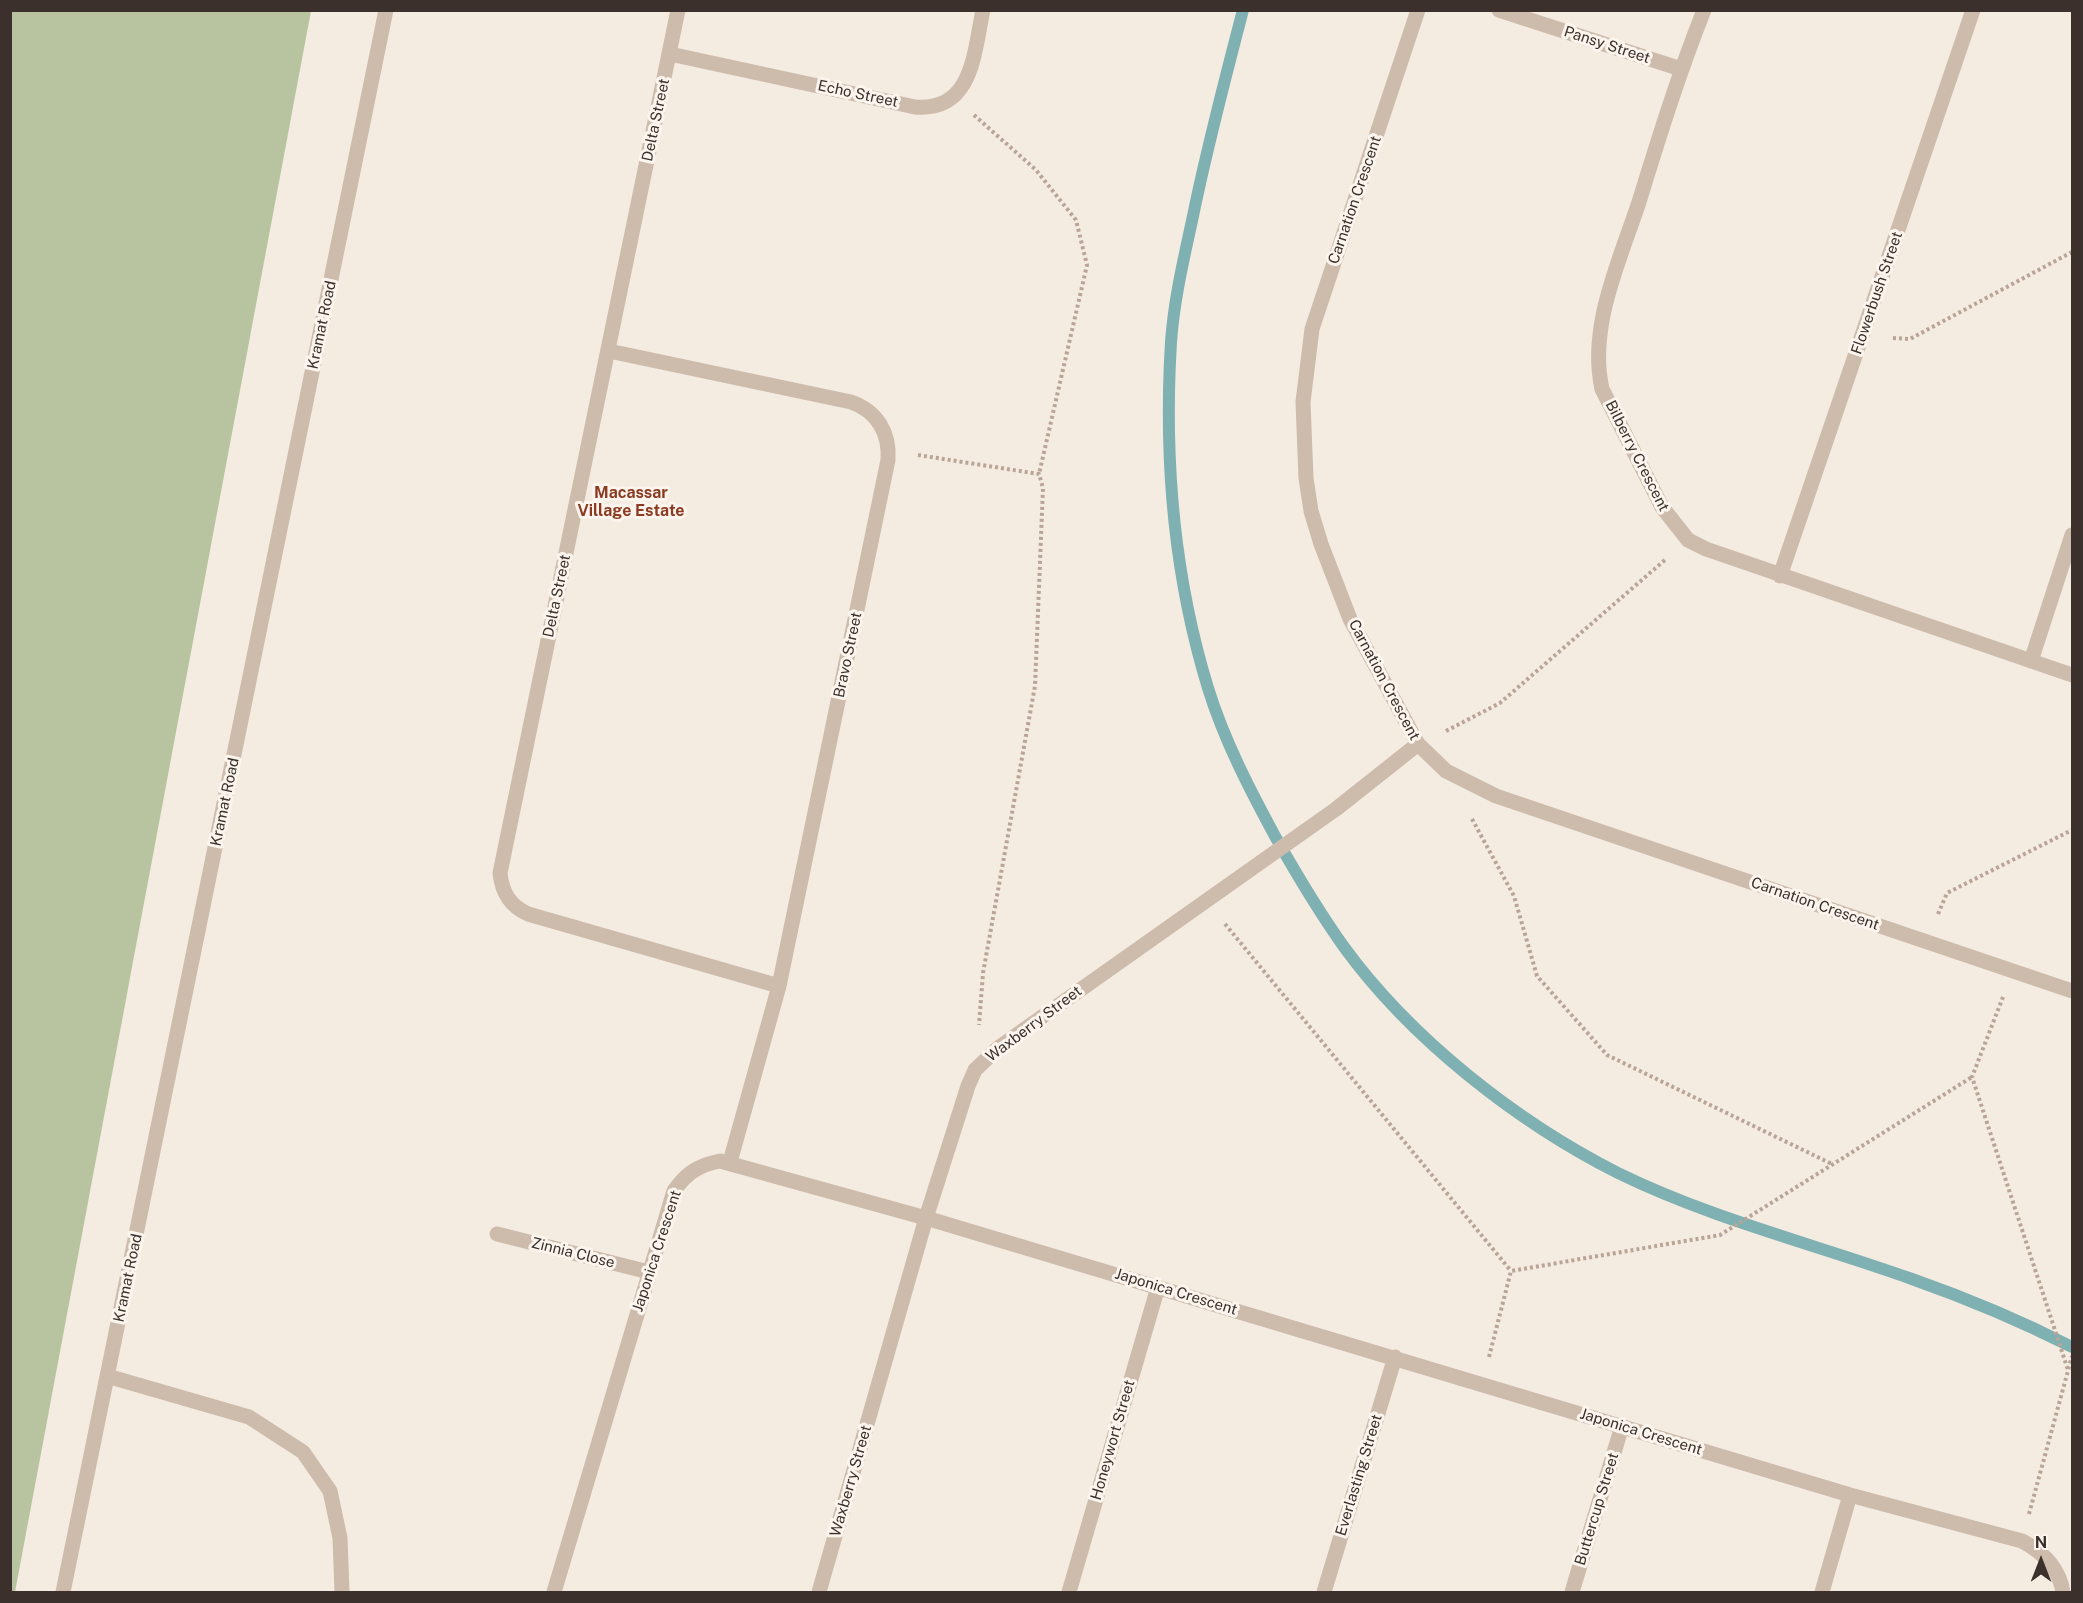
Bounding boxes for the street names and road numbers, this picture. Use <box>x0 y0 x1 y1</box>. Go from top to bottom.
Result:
street label: Pansy Street <box>1562 23 1652 67</box>
street label: Delta Street <box>638 77 674 163</box>
street label: Echo Street <box>816 77 900 111</box>
street label: Carnation Crescent <box>1325 134 1385 266</box>
street label: Flowerbush Street <box>1848 229 1906 357</box>
street label: Kramat Road <box>304 279 340 371</box>
street label: Bilberry Crescent <box>1601 397 1673 515</box>
street label: Delta Street <box>539 553 575 639</box>
street label: Bravo Street <box>830 611 866 699</box>
street label: Carnation Crescent <box>1345 617 1423 743</box>
street label: Kramat Road <box>207 756 243 848</box>
street label: Carnation Crescent <box>1749 874 1881 934</box>
street label: Waxberry Street <box>983 982 1085 1066</box>
street label: Japonica Crescent <box>629 1188 685 1314</box>
street label: Kramat Road <box>110 1232 146 1324</box>
street label: Zinnia Close <box>530 1234 616 1272</box>
street label: Japonica Crescent <box>1113 1265 1239 1319</box>
street label: Honeywort Street <box>1087 1378 1139 1502</box>
street label: Japonica Crescent <box>1578 1405 1704 1459</box>
street label: Everlasting Street <box>1332 1412 1386 1538</box>
street label: Waxberry Street <box>826 1423 876 1539</box>
street label: Buttercup Street <box>1571 1450 1623 1568</box>

